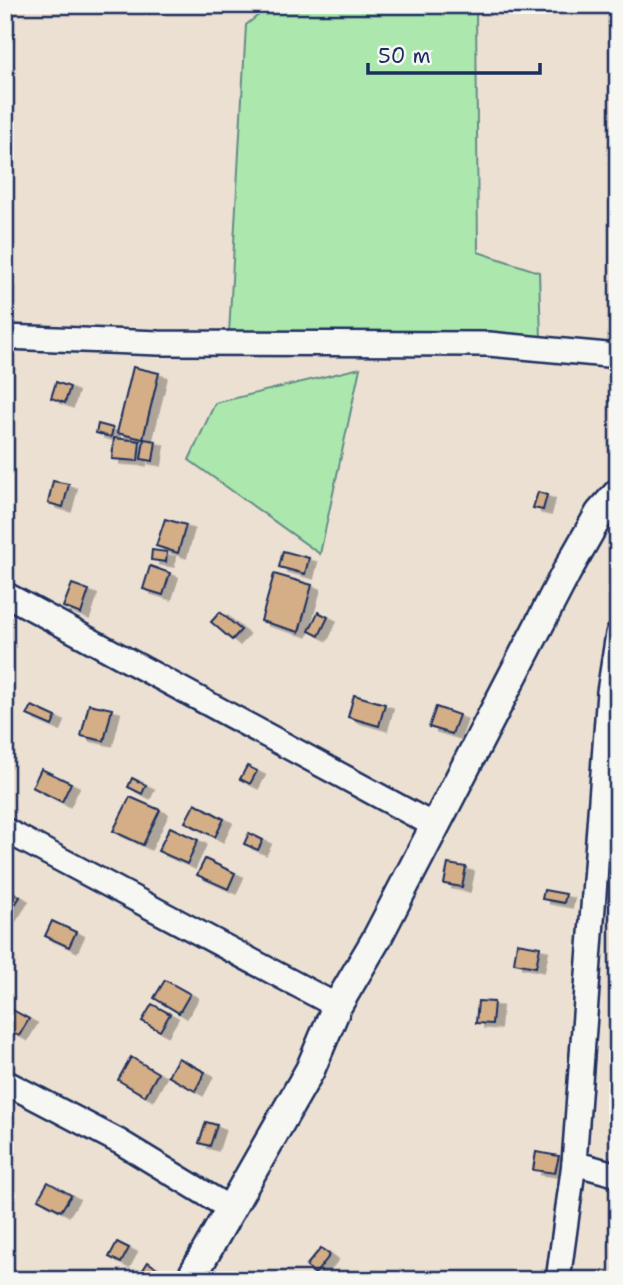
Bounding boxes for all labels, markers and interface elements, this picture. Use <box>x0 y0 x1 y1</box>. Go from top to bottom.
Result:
scale bar <box>368 32 539 76</box>
text: 50 m <box>378 42 431 70</box>

